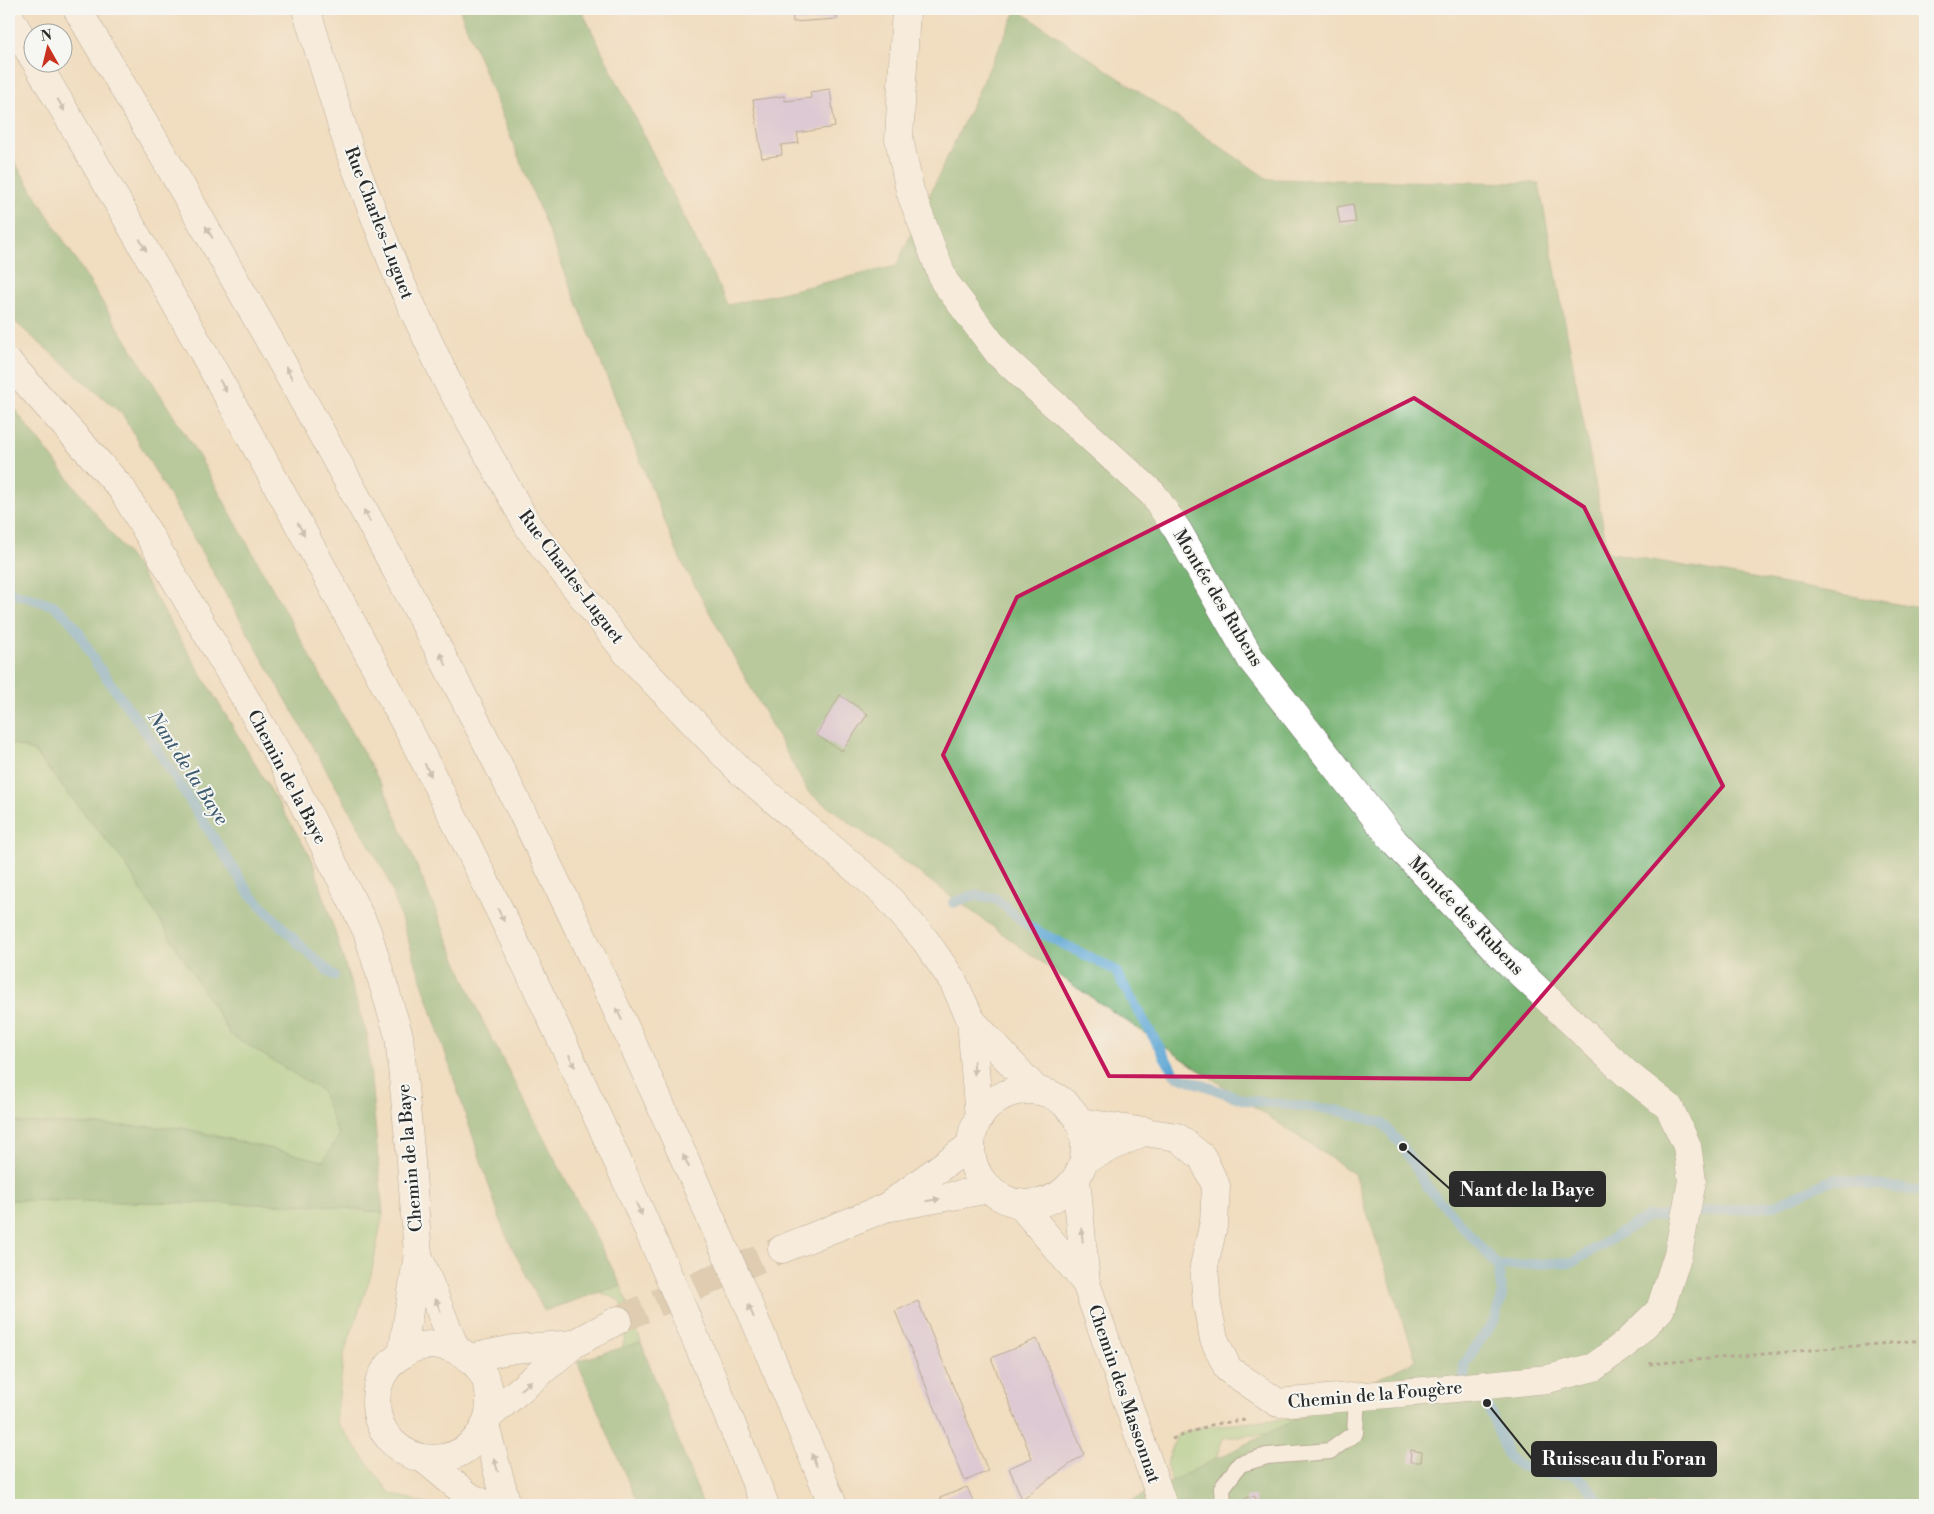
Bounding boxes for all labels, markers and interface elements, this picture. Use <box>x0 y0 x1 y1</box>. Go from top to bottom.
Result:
north arrow <box>22 22 72 72</box>
text: N <box>40 26 53 46</box>
one-way arrow <box>56 98 65 111</box>
street label: Rue Charles-Luguet <box>339 143 419 303</box>
one-way arrow <box>204 225 213 239</box>
one-way arrow <box>138 238 147 252</box>
one-way arrow <box>285 366 293 381</box>
one-way arrow <box>218 380 227 393</box>
street label: Rue Charles-Luguet <box>513 505 629 649</box>
one-way arrow <box>363 508 371 523</box>
one-way arrow <box>297 522 306 535</box>
street label: Montée des Rubens <box>1168 525 1268 671</box>
one-way arrow <box>439 652 447 667</box>
water label: Nant de la Baye <box>142 706 234 829</box>
street label: Chemin de la Baye <box>242 706 332 848</box>
one-way arrow <box>424 763 432 777</box>
street label: Montée des Rubens <box>1403 852 1529 980</box>
one-way arrow <box>497 908 505 922</box>
one-way arrow <box>615 1007 623 1021</box>
one-way arrow <box>568 1054 576 1068</box>
one-way arrow <box>970 1060 978 1076</box>
street label: Chemin de la Baye <box>392 1083 428 1233</box>
one-way arrow <box>682 1154 691 1169</box>
callout: Nant de la Baye <box>1450 1172 1605 1206</box>
text: Nant de la Baye <box>1459 1178 1595 1202</box>
one-way arrow <box>926 1196 942 1204</box>
one-way arrow <box>636 1202 644 1216</box>
one-way arrow <box>1077 1227 1085 1243</box>
one-way arrow <box>434 1297 441 1312</box>
street label: Chemin des Massonnat <box>1083 1302 1166 1487</box>
one-way arrow <box>747 1303 755 1318</box>
street label: Chemin de la Fougère <box>1287 1376 1463 1414</box>
one-way arrow <box>520 1379 532 1391</box>
callout: Ruisseau du Foran <box>1532 1442 1716 1476</box>
text: Ruisseau du Foran <box>1542 1447 1706 1471</box>
one-way arrow <box>810 1453 818 1467</box>
one-way arrow <box>492 1458 500 1473</box>

